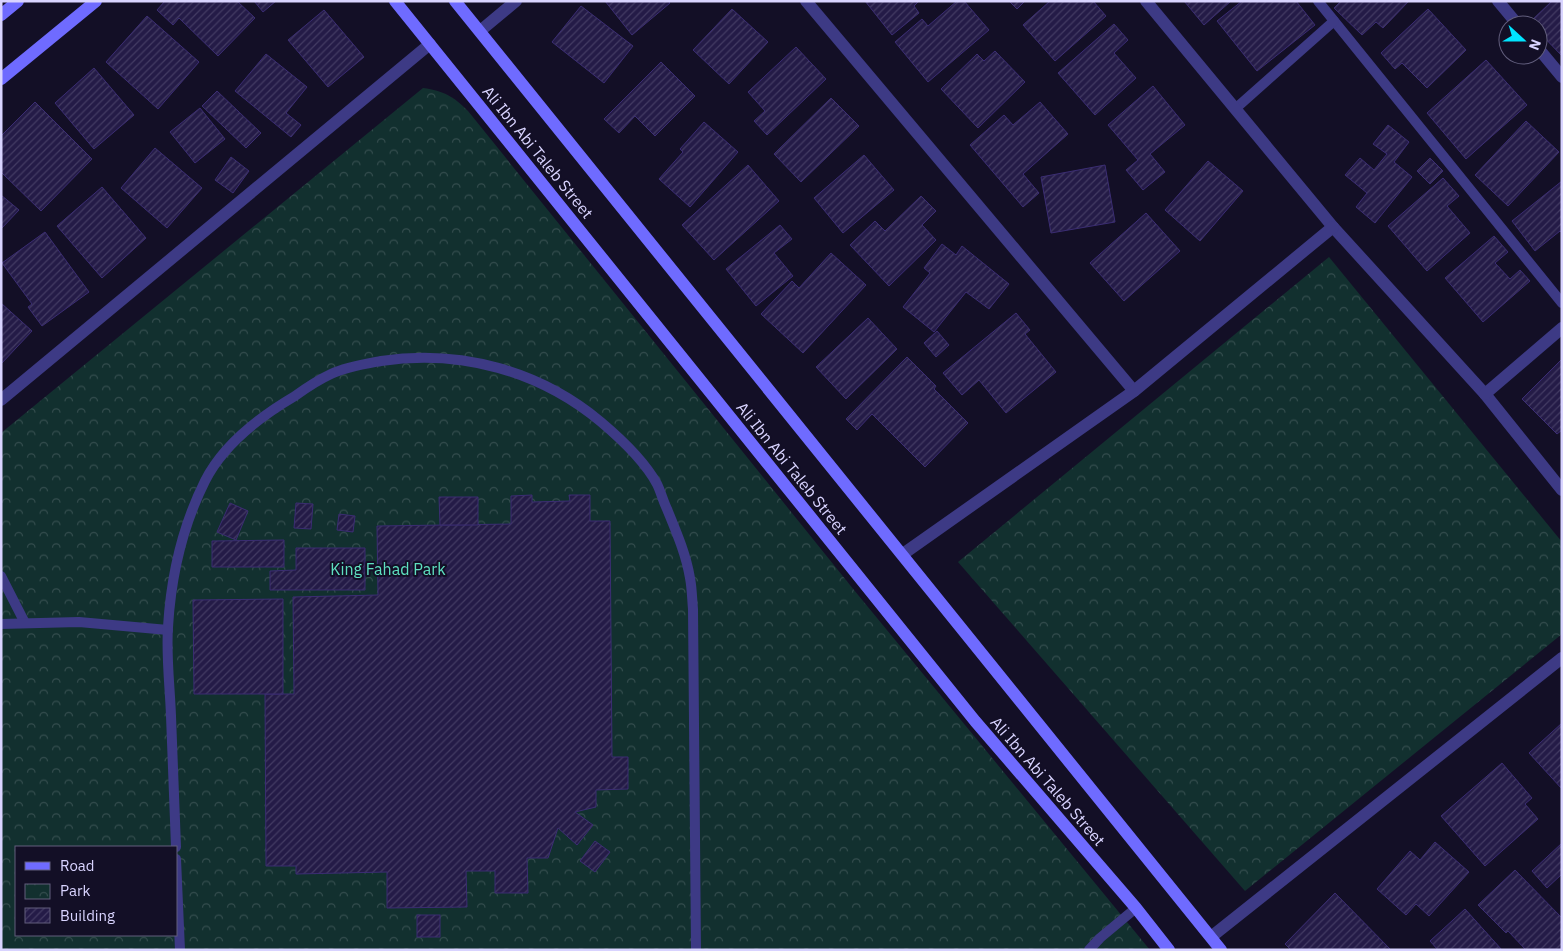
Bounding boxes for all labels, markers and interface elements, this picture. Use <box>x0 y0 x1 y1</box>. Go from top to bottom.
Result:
north arrow <box>1498 15 1548 65</box>
text: N <box>1525 37 1545 53</box>
street label: Ali Ibn Abi Taleb Street <box>478 82 598 222</box>
street label: Ali Ibn Abi Taleb Street <box>732 398 852 538</box>
park label: King Fahad Park <box>330 559 446 579</box>
street label: Ali Ibn Abi Taleb Street <box>986 712 1110 850</box>
legend <box>15 846 178 936</box>
text: Road <box>60 856 95 875</box>
text: Park <box>60 881 90 900</box>
text: Building <box>60 906 115 925</box>

